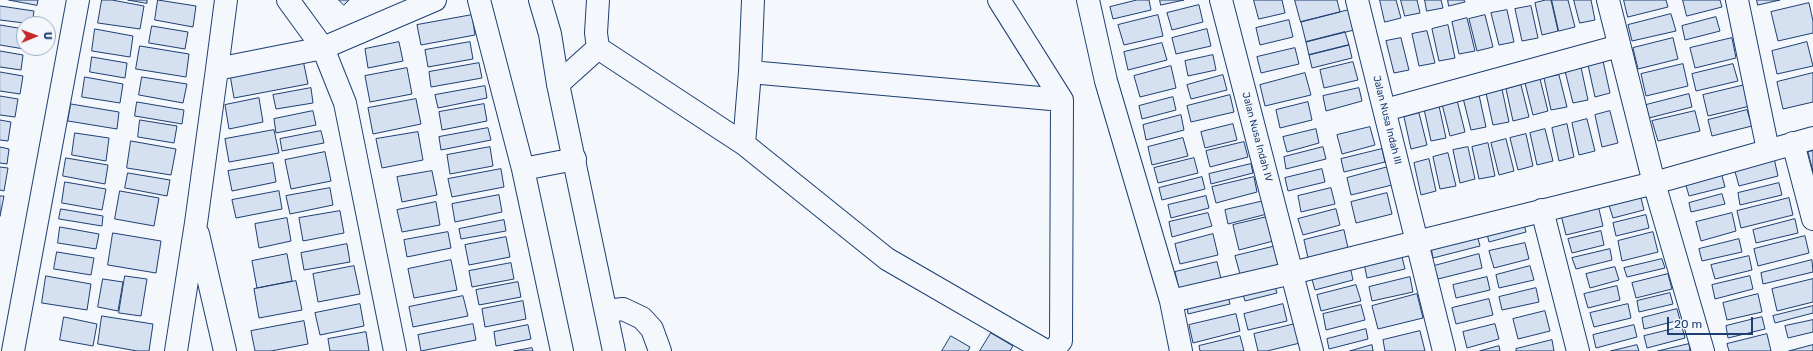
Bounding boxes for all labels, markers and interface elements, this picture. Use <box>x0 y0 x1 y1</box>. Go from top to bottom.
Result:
north arrow <box>16 16 56 56</box>
text: U <box>41 32 54 40</box>
street label: Jalan Nusa Indah III <box>1370 74 1404 166</box>
street label: Jalan Nusa Indah IV <box>1239 91 1275 183</box>
scale bar <box>1669 309 1755 335</box>
text: 20 m <box>1674 317 1702 331</box>

